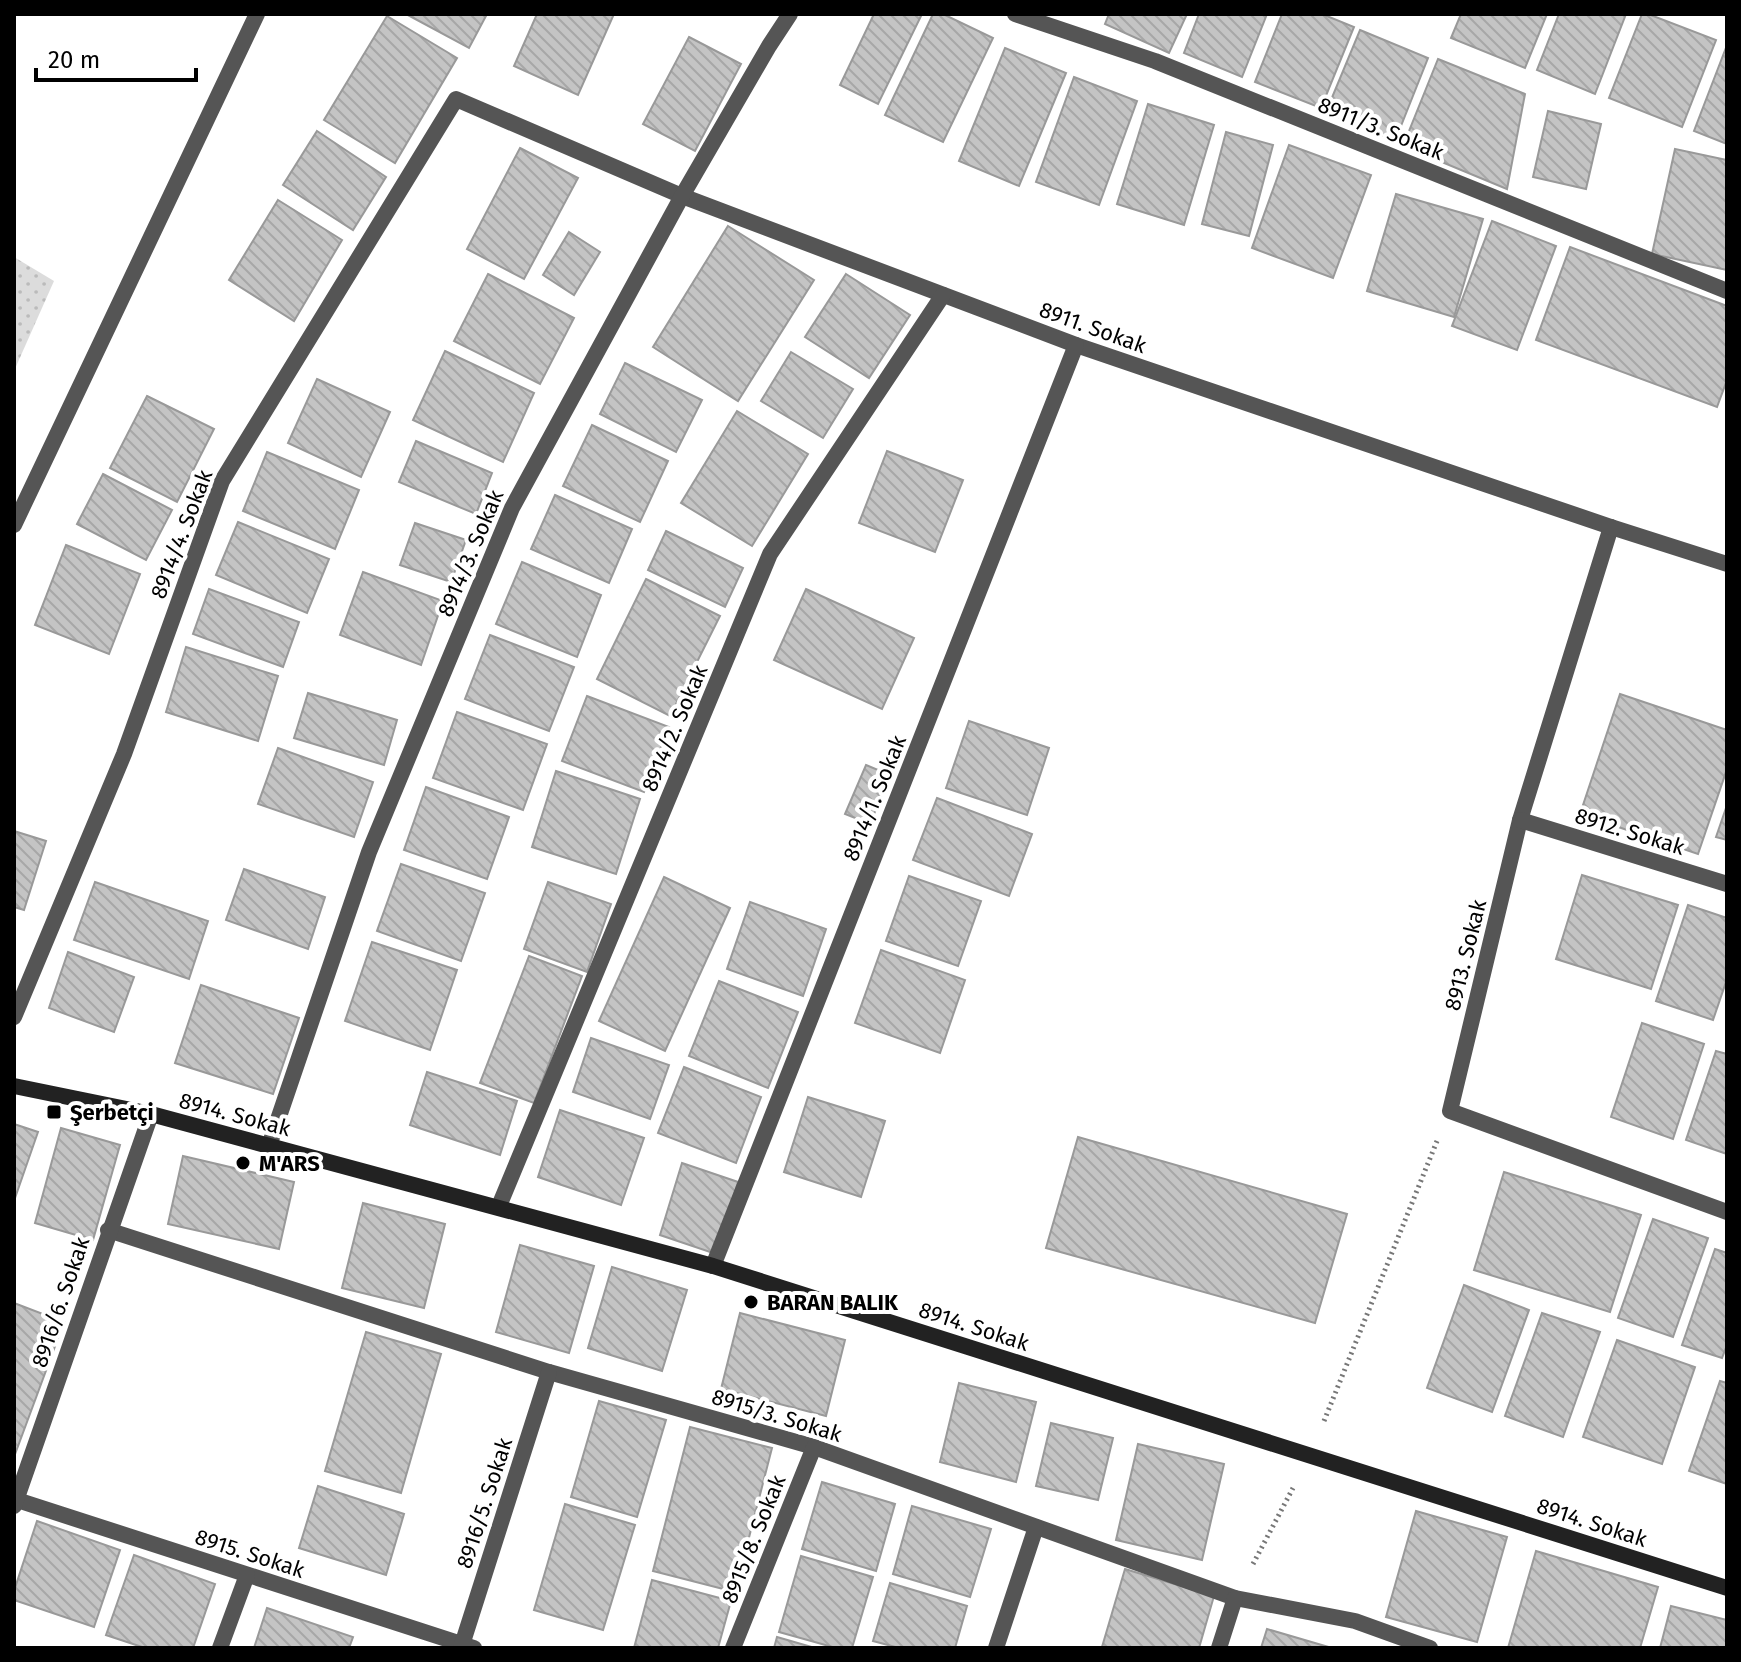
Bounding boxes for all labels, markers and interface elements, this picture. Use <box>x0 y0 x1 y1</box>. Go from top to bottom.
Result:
scale bar <box>36 32 196 82</box>
text: 20 m <box>48 46 100 74</box>
street label: 8911/3. Sokak <box>1314 91 1448 166</box>
street label: 8911. Sokak <box>1036 296 1151 360</box>
street label: 8914/4. Sokak <box>145 465 219 602</box>
street label: 8914/3. Sokak <box>432 485 510 621</box>
street label: 8914/2. Sokak <box>636 660 714 796</box>
street label: 8914/1. Sokak <box>837 731 912 865</box>
street label: 8912. Sokak <box>1572 802 1689 861</box>
street label: 8913. Sokak <box>1439 896 1492 1013</box>
street label: 8914. Sokak <box>176 1087 294 1142</box>
place label: Şerbetçi <box>70 1099 154 1126</box>
marker: Şerbetçi <box>45 1103 63 1121</box>
place label: M'ARS <box>259 1150 320 1177</box>
marker: M'ARS <box>234 1154 252 1172</box>
street label: 8916/6. Sokak <box>26 1233 96 1371</box>
place label: BARAN BALIK <box>767 1289 899 1316</box>
marker: BARAN BALIK <box>742 1293 760 1311</box>
street label: 8914. Sokak <box>915 1296 1033 1357</box>
street label: 8915/3. Sokak <box>708 1383 846 1448</box>
street label: 8916/5. Sokak <box>451 1434 519 1572</box>
street label: 8915/8. Sokak <box>715 1470 792 1607</box>
street label: 8914. Sokak <box>1533 1492 1651 1553</box>
street label: 8915. Sokak <box>192 1523 309 1584</box>

